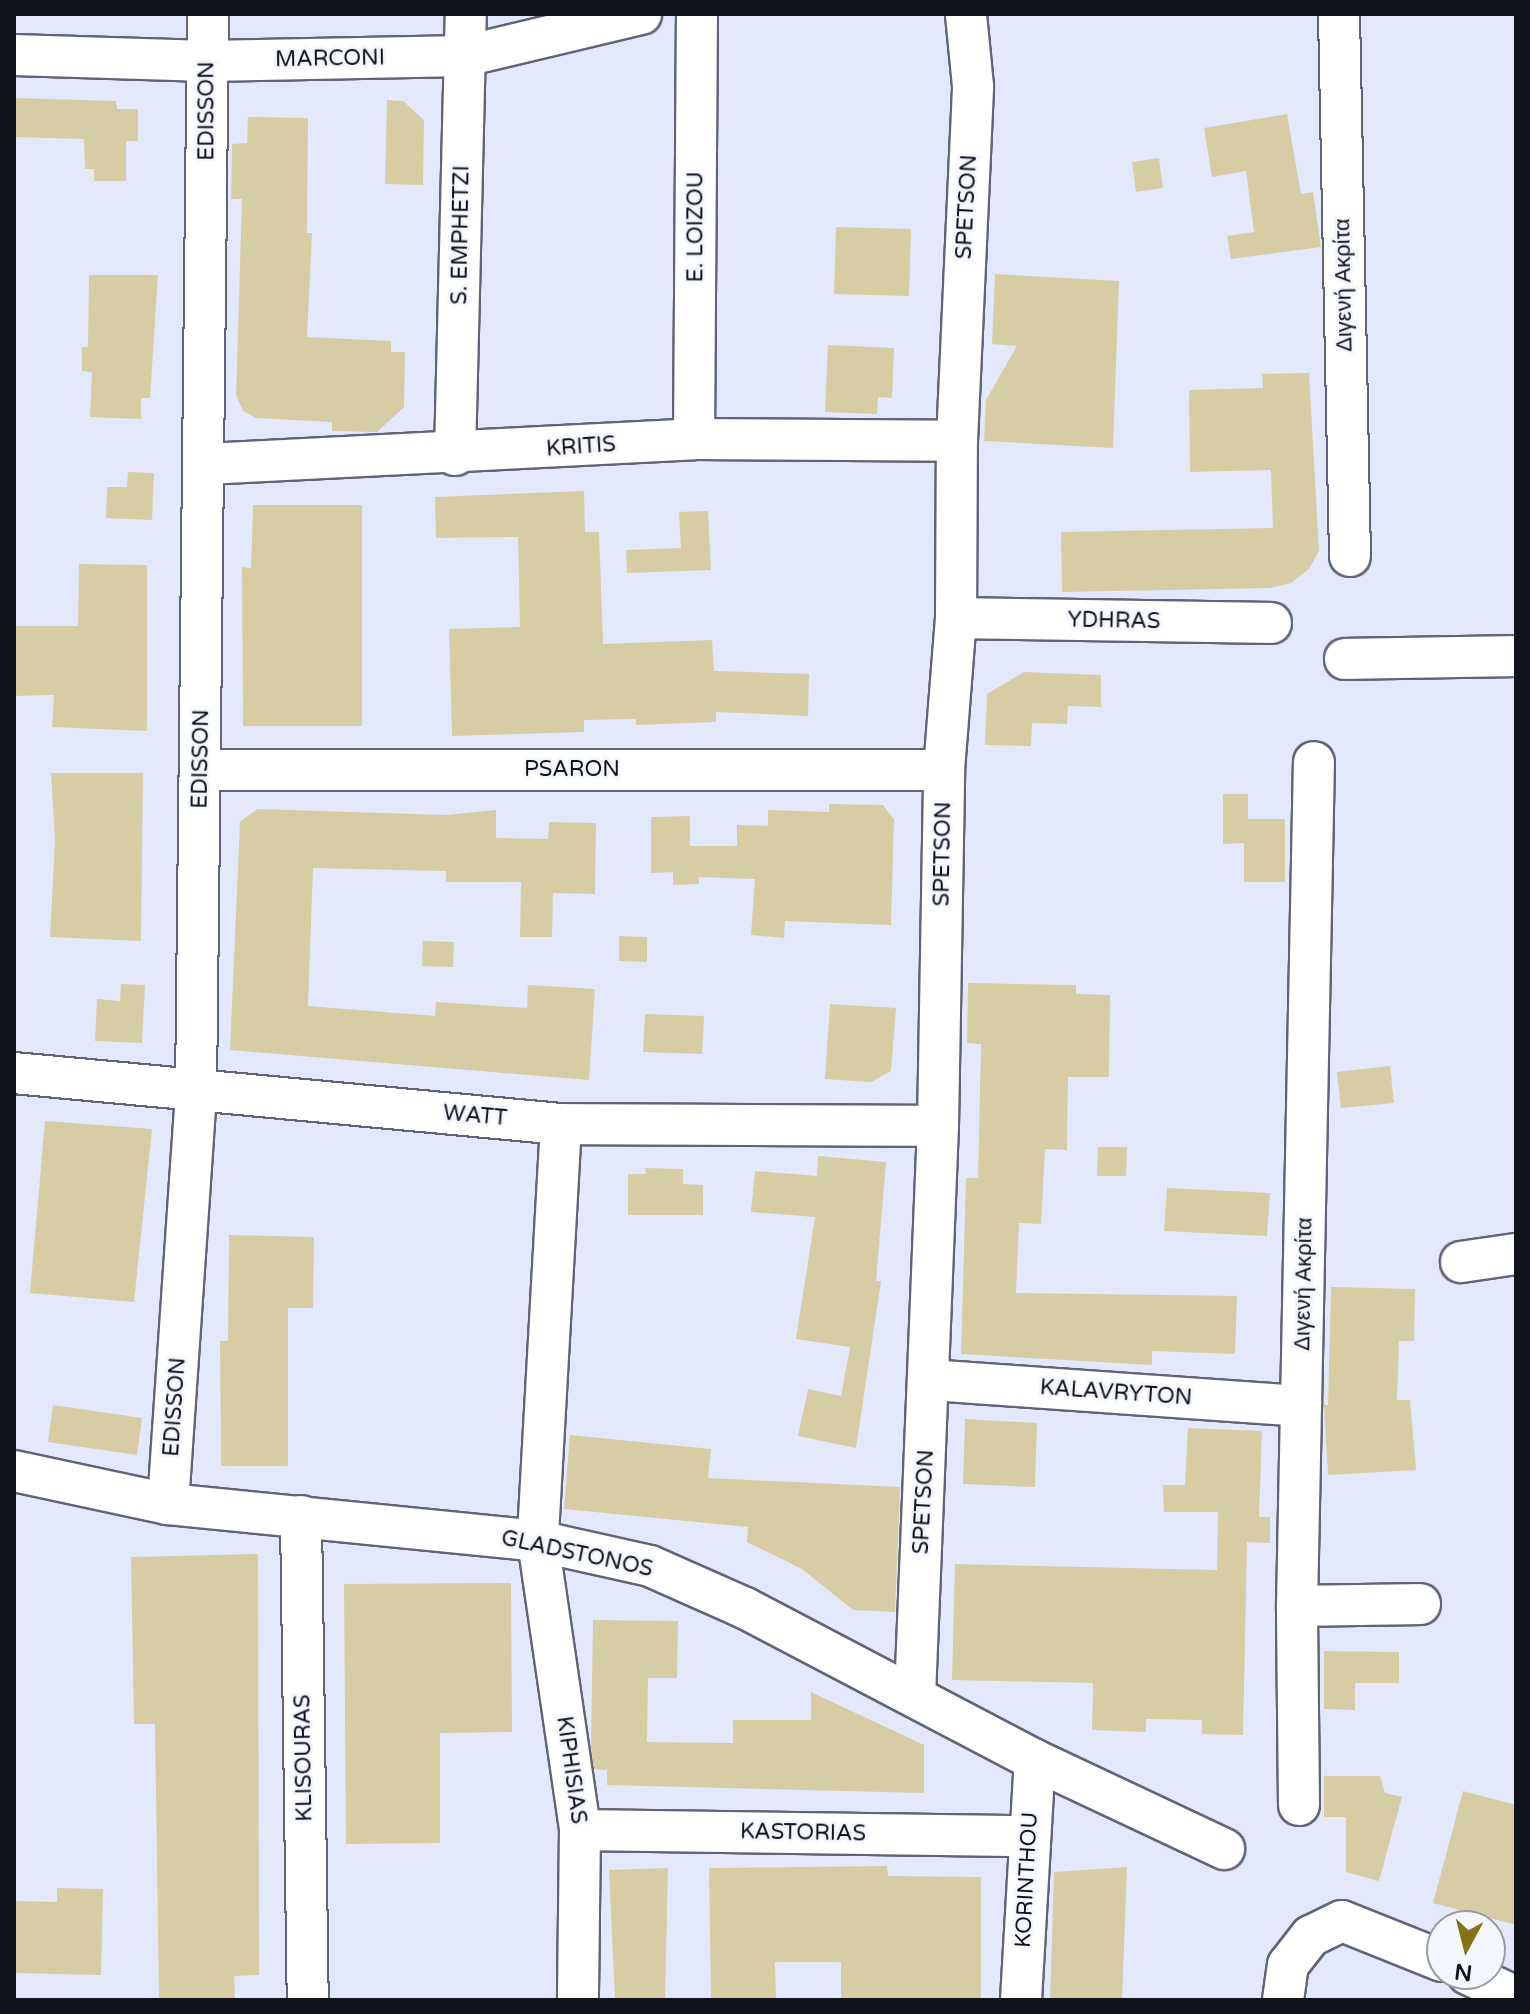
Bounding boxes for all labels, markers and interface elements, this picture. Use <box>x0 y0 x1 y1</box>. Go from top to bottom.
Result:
street label: MARCONI <box>275 45 385 73</box>
street label: EDISSON <box>194 61 220 161</box>
street label: SPETSON <box>951 154 983 260</box>
street label: S. EMPHETZI <box>447 165 475 305</box>
street label: E. LOIZOU <box>683 172 709 282</box>
street label: Διγενή Ακρίτα <box>1330 218 1358 352</box>
street label: KRITIS <box>545 431 617 463</box>
street label: YDHRAS <box>1067 607 1161 635</box>
street label: EDISSON <box>187 709 215 809</box>
street label: PSARON <box>524 757 620 783</box>
street label: SPETSON <box>929 801 957 907</box>
street label: WATT <box>442 1100 508 1132</box>
street label: Διγενή Ακρίτα <box>1290 1217 1318 1351</box>
street label: EDISSON <box>158 1356 192 1458</box>
street label: KALAVRYTON <box>1039 1375 1193 1411</box>
street label: SPETSON <box>908 1449 940 1555</box>
street label: GLADSTONOS <box>499 1525 655 1583</box>
street label: KLISOURAS <box>290 1694 318 1822</box>
street label: KIPHISIAS <box>550 1714 592 1826</box>
street label: KORINTHOU <box>1010 1811 1044 1949</box>
street label: KASTORIAS <box>740 1819 866 1847</box>
north arrow <box>1426 1910 1506 1990</box>
text: N <box>1453 1958 1474 1986</box>

